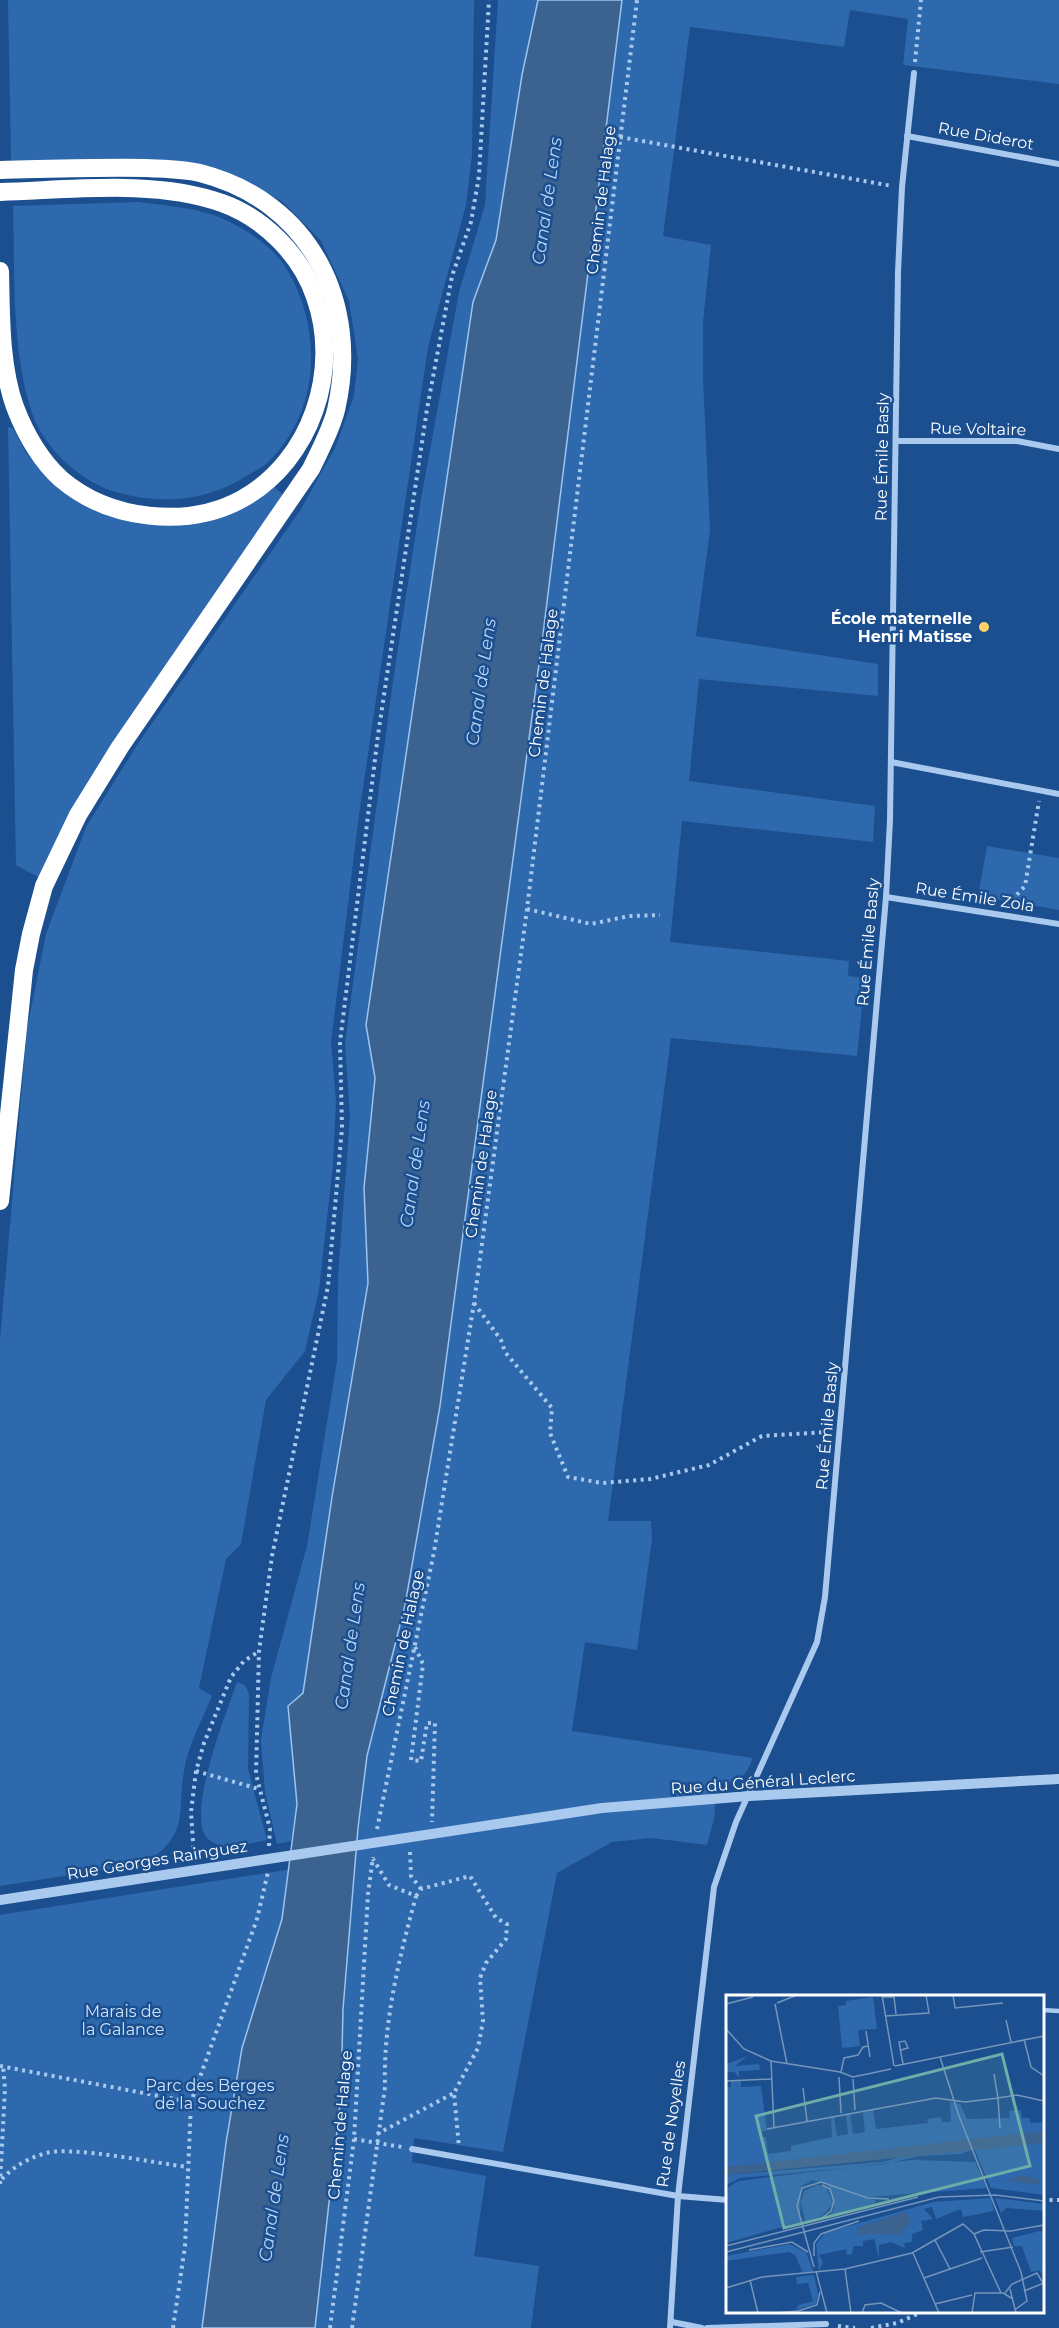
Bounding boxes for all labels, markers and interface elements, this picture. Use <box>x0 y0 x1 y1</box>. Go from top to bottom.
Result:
street label: Rue Diderot <box>937 118 1036 154</box>
street label: Chemin de Halage <box>582 125 620 275</box>
water label: Canal de Lens <box>527 136 567 266</box>
street label: Rue Émile Basly <box>871 392 893 521</box>
street label: Rue Voltaire <box>930 419 1026 439</box>
street label: Chemin de Halage <box>524 608 562 758</box>
place label: École maternelle Henri Matisse <box>831 609 972 646</box>
water label: Canal de Lens <box>461 617 501 747</box>
marker: École maternelle Henri Matisse <box>977 620 991 634</box>
street label: Rue Émile Basly <box>853 877 883 1007</box>
street label: Rue Émile Zola <box>914 878 1036 916</box>
street label: Chemin de Halage <box>461 1089 501 1239</box>
water label: Canal de Lens <box>395 1099 435 1229</box>
street label: Rue Émile Basly <box>812 1361 842 1491</box>
street label: Chemin de Halage <box>378 1568 428 1718</box>
water label: Canal de Lens <box>330 1581 370 1711</box>
street label: Rue du Général Leclerc <box>670 1766 856 1798</box>
street label: Rue Georges Rainguez <box>65 1836 249 1884</box>
inset map <box>726 1995 1044 2313</box>
park label: Marais de la Galance <box>82 2002 164 2039</box>
street label: Chemin de Halage <box>324 2050 356 2200</box>
street label: Rue de Noyelles <box>653 2059 689 2189</box>
park label: Parc des Berges de la Souchez <box>146 2076 275 2113</box>
water label: Canal de Lens <box>254 2133 294 2263</box>

